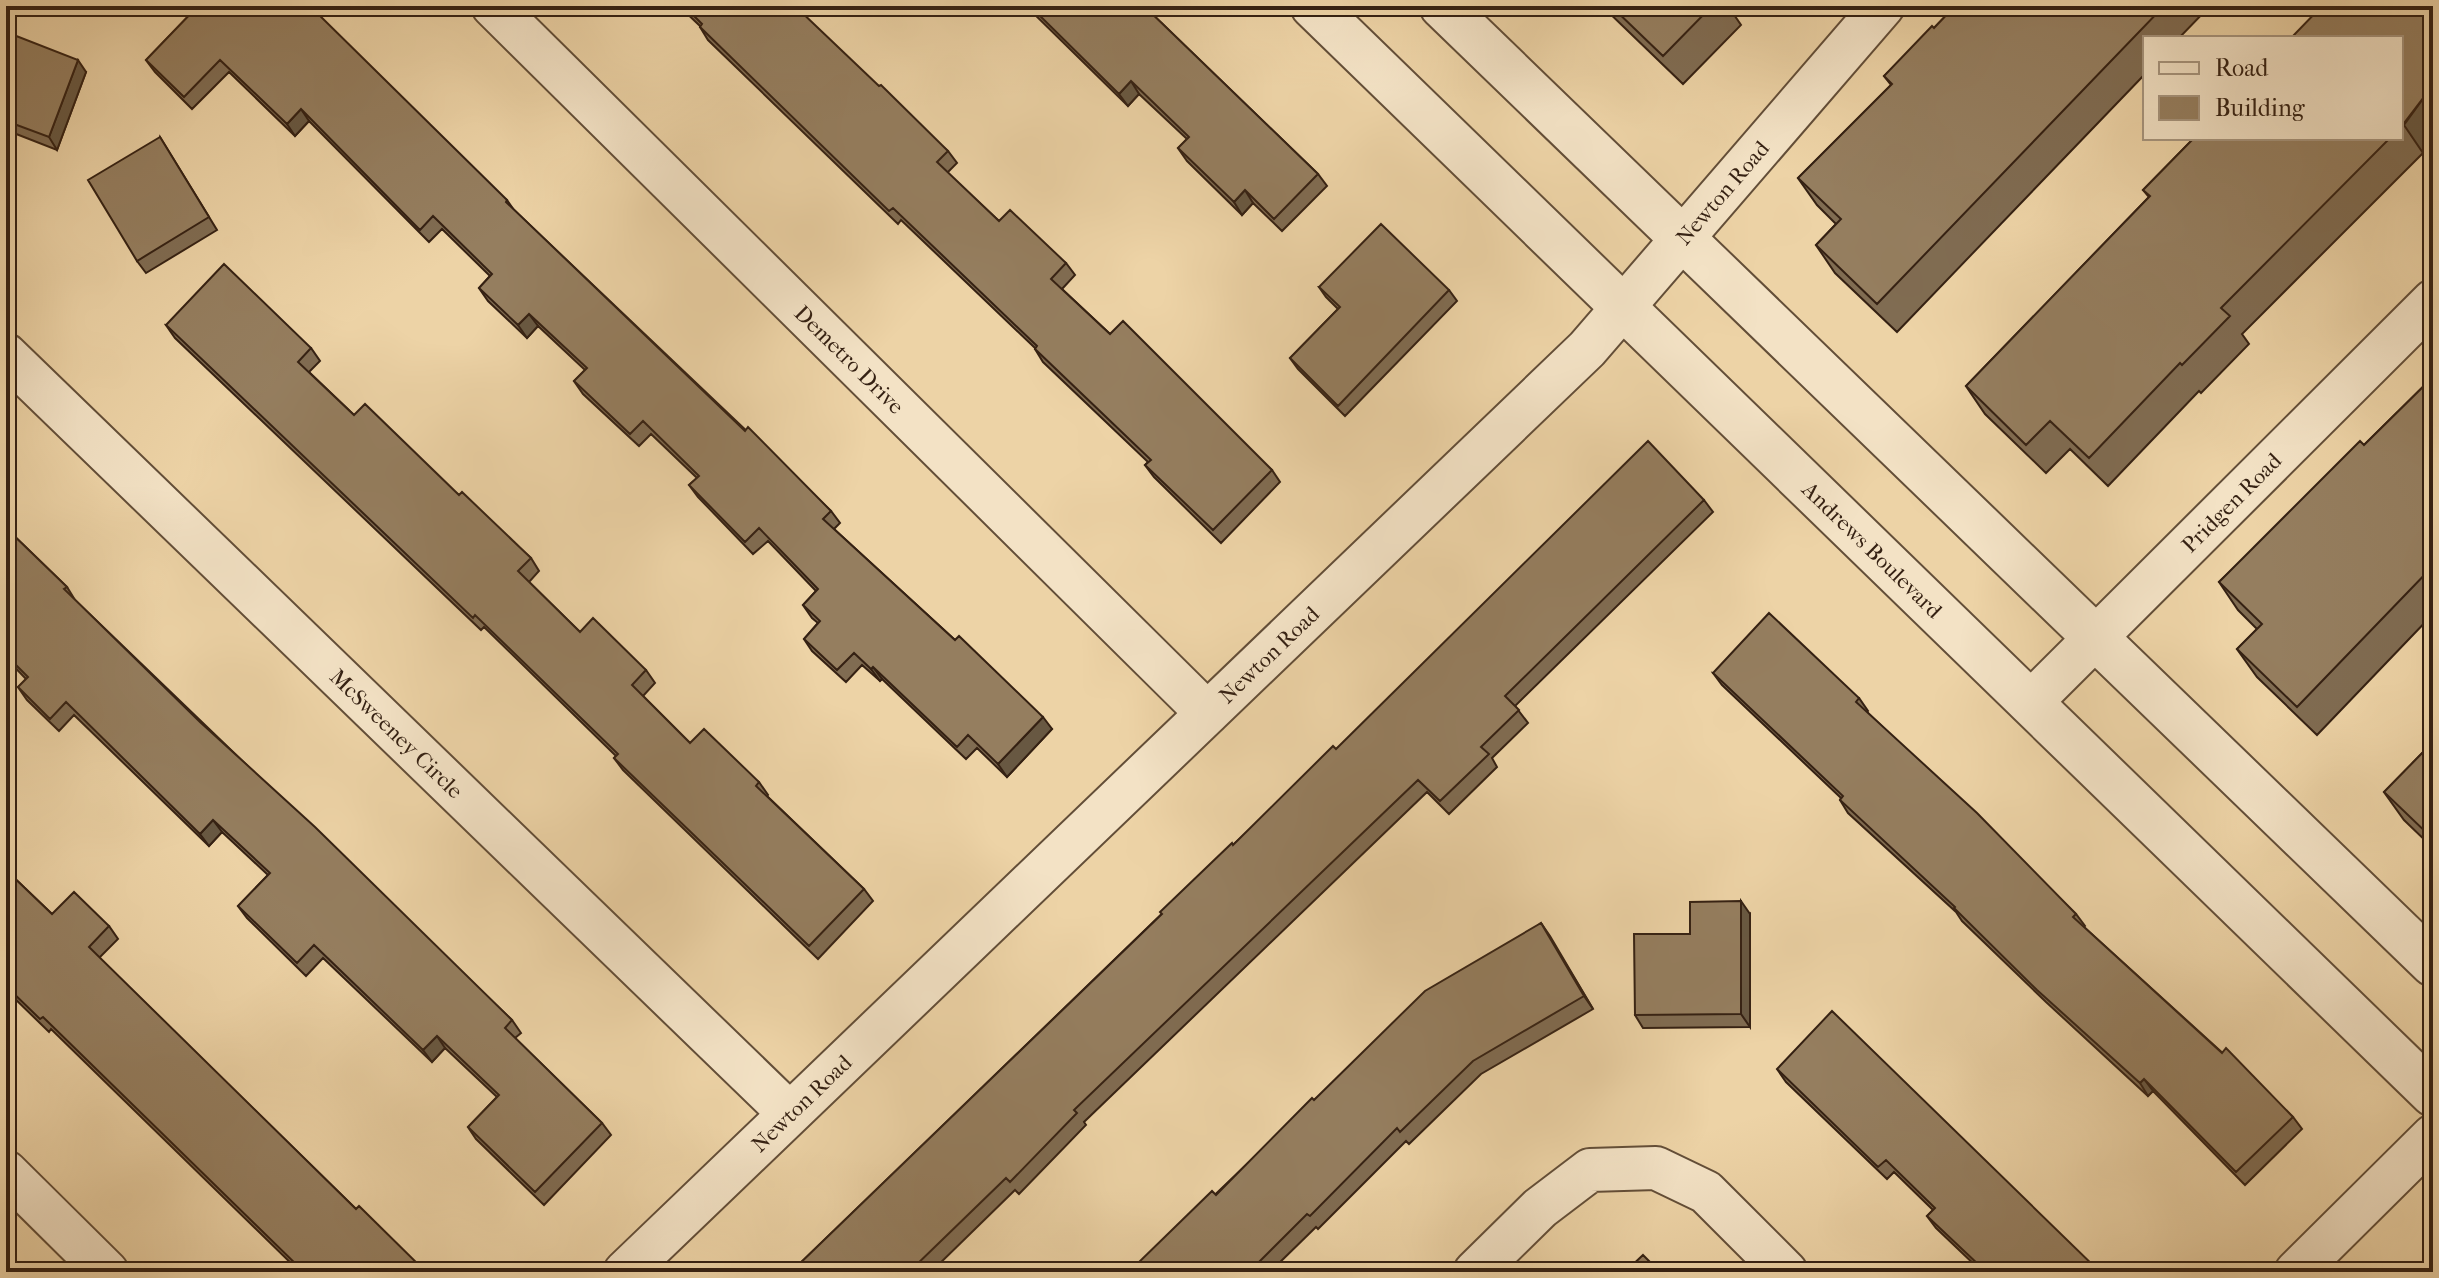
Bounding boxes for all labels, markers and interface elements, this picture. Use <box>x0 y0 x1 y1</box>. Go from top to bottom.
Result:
legend <box>2143 36 2403 140</box>
text: Road <box>2215 54 2269 82</box>
text: Building <box>2215 94 2306 122</box>
street label: Newton Road <box>1671 135 1775 250</box>
street label: Demetro Drive <box>789 300 909 420</box>
street label: Pridgen Road <box>2177 447 2288 558</box>
street label: Andrews Boulevard <box>1796 476 1948 625</box>
street label: Newton Road <box>1214 601 1326 709</box>
street label: McSweeney Circle <box>324 664 468 804</box>
street label: Newton Road <box>746 1049 858 1158</box>

